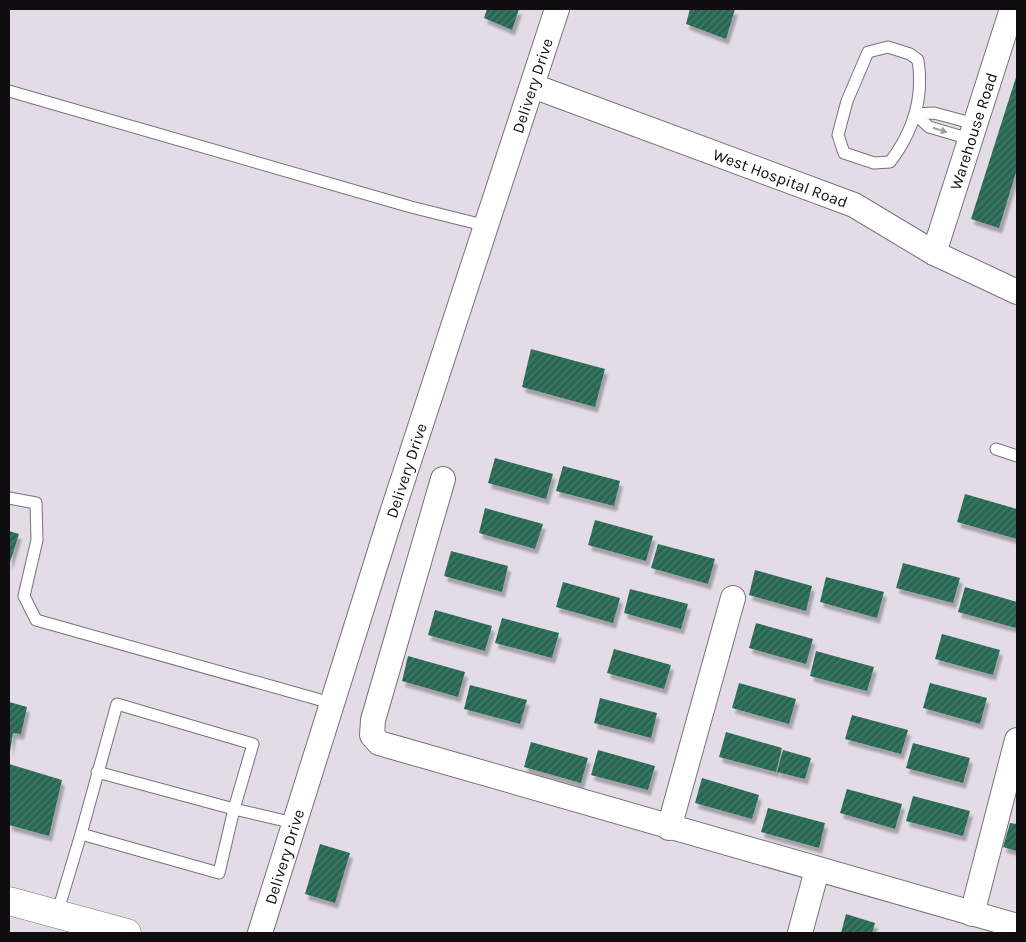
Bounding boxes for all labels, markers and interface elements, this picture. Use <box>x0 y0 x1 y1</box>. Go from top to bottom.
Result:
street label: Delivery Drive <box>508 36 557 136</box>
street label: Warehouse Road <box>946 70 1001 192</box>
one-way arrow <box>933 127 948 135</box>
street label: West Hospital Road <box>710 145 850 212</box>
street label: Delivery Drive <box>382 421 431 521</box>
street label: Delivery Drive <box>261 807 308 907</box>

